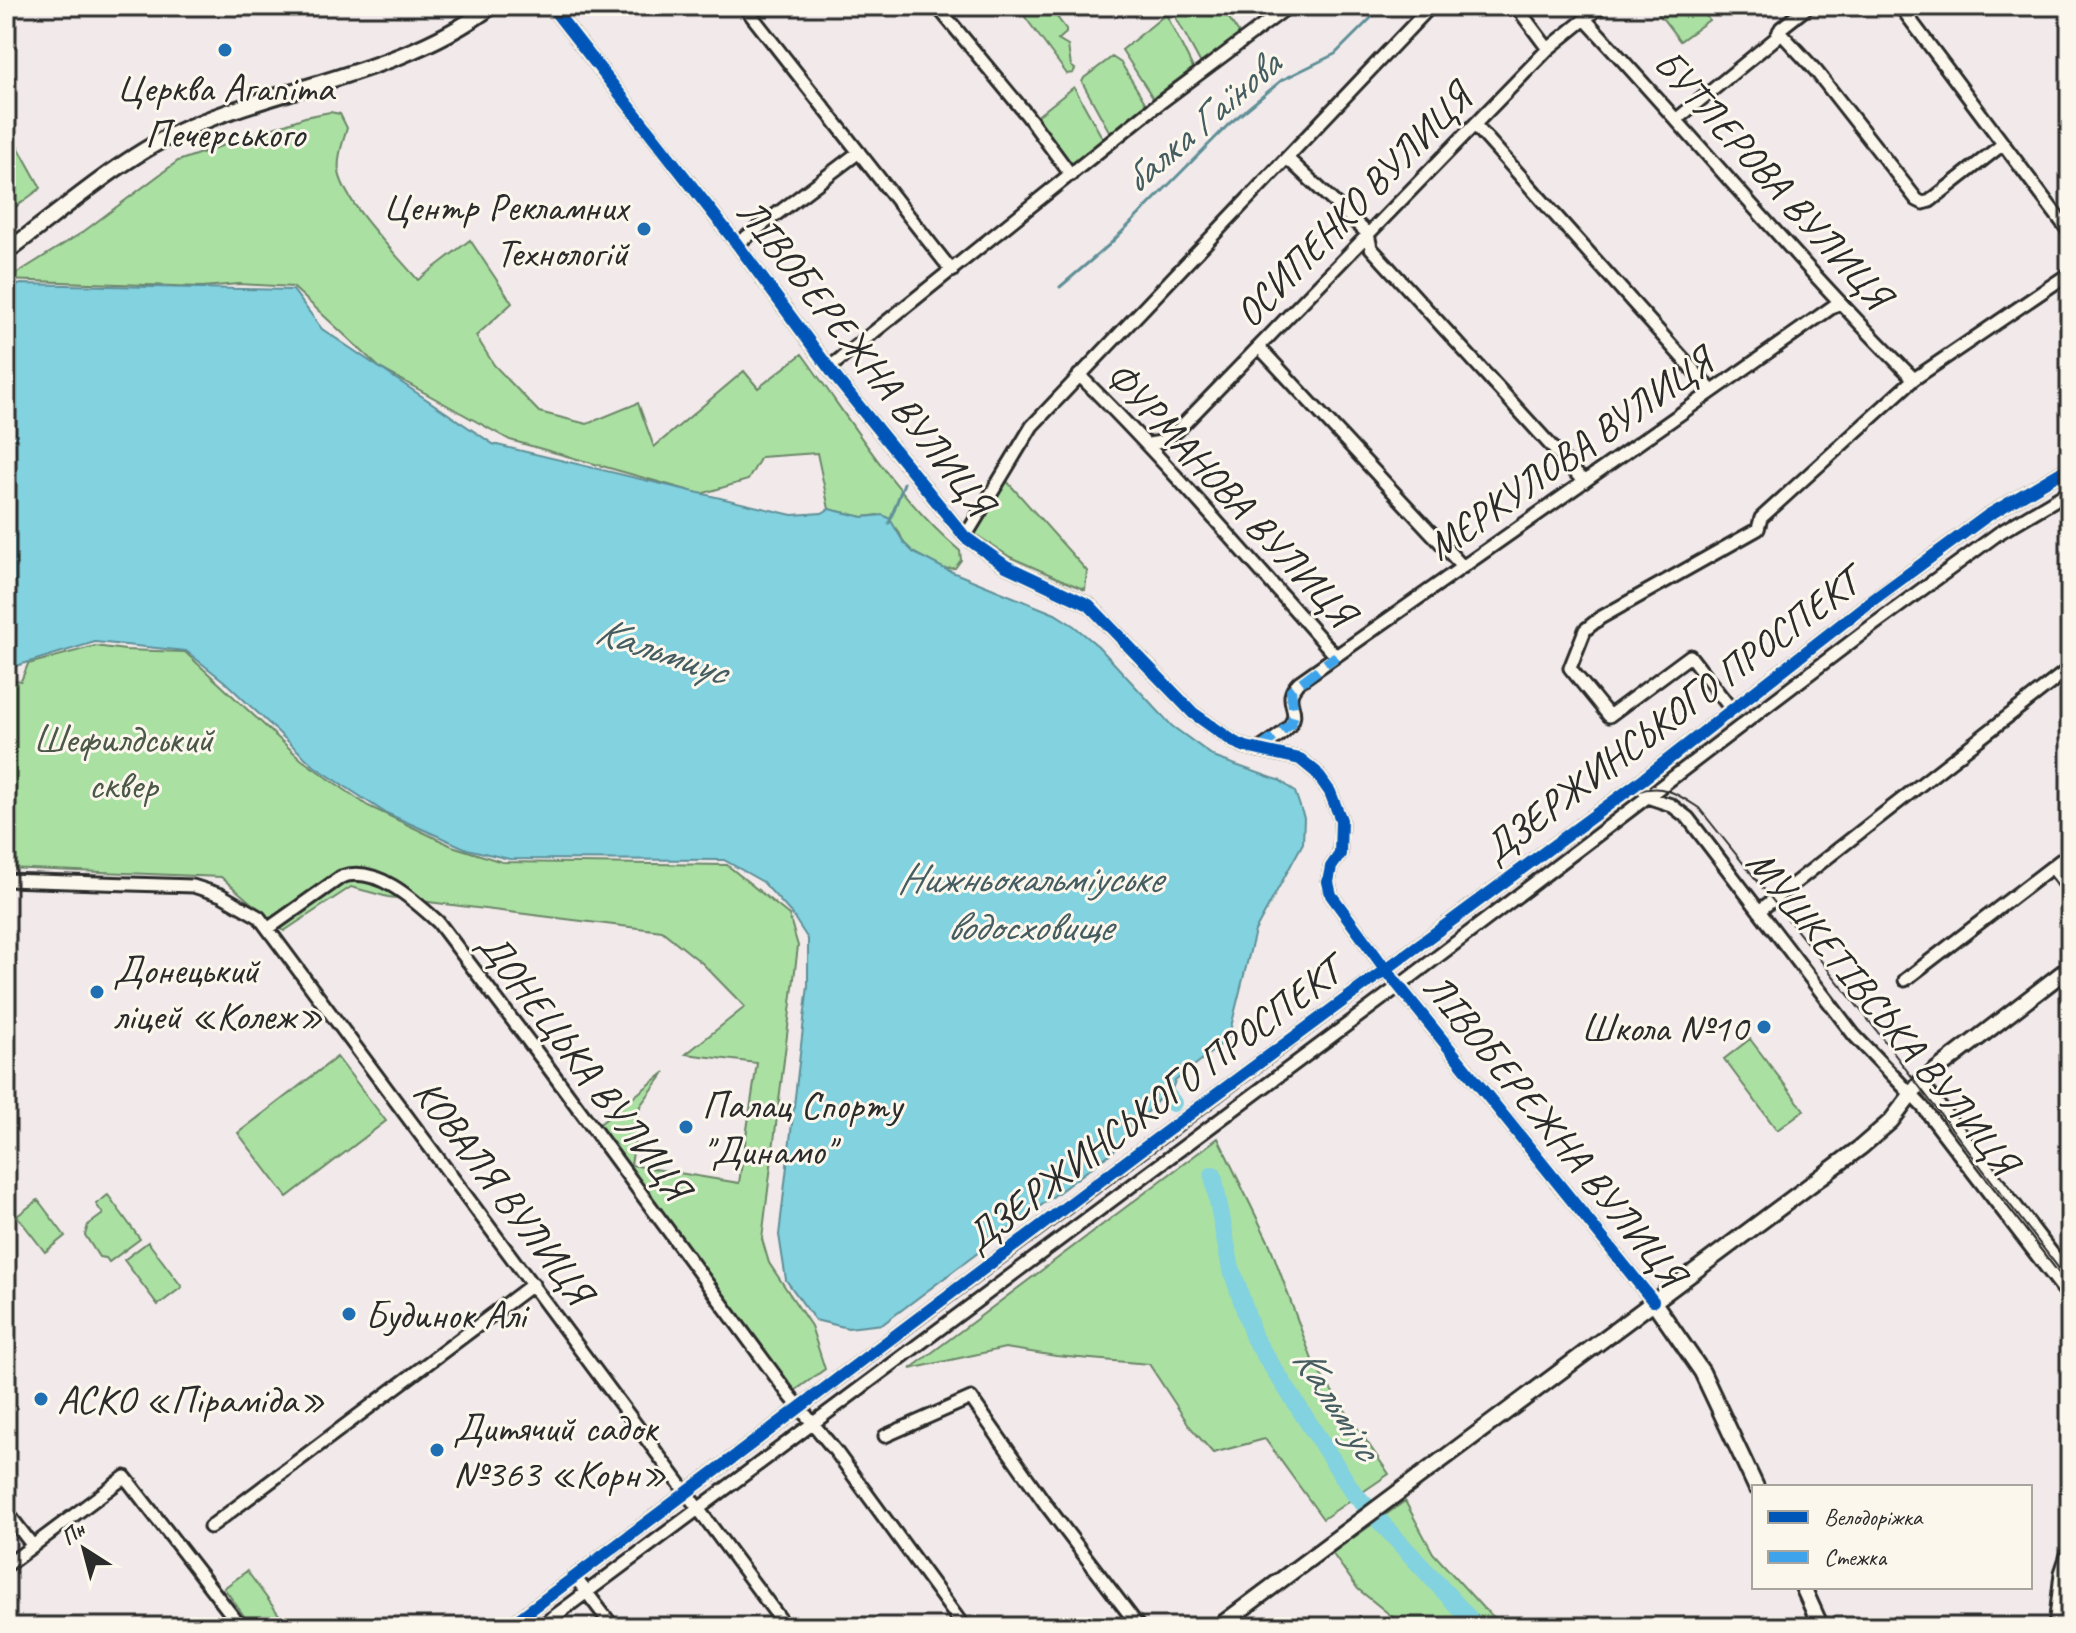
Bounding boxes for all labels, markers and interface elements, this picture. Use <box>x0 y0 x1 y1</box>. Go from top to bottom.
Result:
water label: балка Гаїнова <box>1111 36 1294 205</box>
street label: БУТЛЕРОВА ВУЛИЦЯ <box>1643 39 1906 323</box>
marker: Церква Агапіта Печерського <box>216 41 234 59</box>
place label: Церква Агапіта Печерського <box>116 63 336 159</box>
street label: ОСИПЕНКО ВУЛИЦЯ <box>1224 69 1485 338</box>
place label: Центр Рекламних Технологій <box>382 182 631 278</box>
street label: ЛІВОБЕРЕЖНА ВУЛИЦЯ <box>726 188 1008 530</box>
marker: Центр Рекламних Технологій <box>635 220 653 238</box>
street label: МЄРКУЛОВА ВУЛИЦЯ <box>1417 333 1727 571</box>
street label: ФУРМАНОВА ВУЛИЦЯ <box>1095 351 1370 641</box>
street label: ДЗЕРЖИНСЬКОГО ПРОСПЕКТ <box>1472 552 1877 874</box>
water label: Кальмиус <box>589 603 739 699</box>
park label: Шефилдський сквер <box>33 714 215 810</box>
street label: МУШКЕТІВСЬКА ВУЛИЦЯ <box>1736 839 2032 1189</box>
water label: Нижньокальміуське водосховище <box>897 852 1167 953</box>
street label: ДОНЕЦЬКА ВУЛИЦЯ <box>467 921 705 1214</box>
street label: ДЗЕРЖИНСЬКОГО ПРОСПЕКТ <box>954 941 1359 1263</box>
place label: Донецький ліцей «Колеж» <box>113 945 324 1041</box>
street label: ЛІВОБЕРЕЖНА ВУЛИЦЯ <box>1413 963 1700 1301</box>
marker: Донецький ліцей «Колеж» <box>88 983 106 1001</box>
place label: Школа №10 <box>1581 1003 1751 1053</box>
marker: Школа №10 <box>1755 1018 1773 1036</box>
street label: КОВАЛЯ ВУЛИЦЯ <box>402 1069 607 1318</box>
place label: Палац Спорту "Динамо" <box>702 1080 905 1176</box>
marker: Палац Спорту "Динамо" <box>677 1118 695 1136</box>
place label: Будинок Алі <box>365 1290 530 1340</box>
marker: Будинок Алі <box>340 1305 358 1323</box>
water label: Кальміус <box>1281 1336 1396 1474</box>
place label: АСКО «Піраміда» <box>57 1375 326 1425</box>
marker: АСКО «Піраміда» <box>32 1390 50 1408</box>
place label: Дитячий садок №363 «Корн» <box>453 1403 667 1499</box>
marker: Дитячий садок №363 «Корн» <box>428 1441 446 1459</box>
legend <box>1752 1485 2032 1589</box>
text: Велодоріжка <box>1824 1502 1924 1532</box>
north arrow <box>44 1509 124 1589</box>
text: Пн <box>55 1515 91 1552</box>
text: Стежка <box>1824 1542 1888 1572</box>

